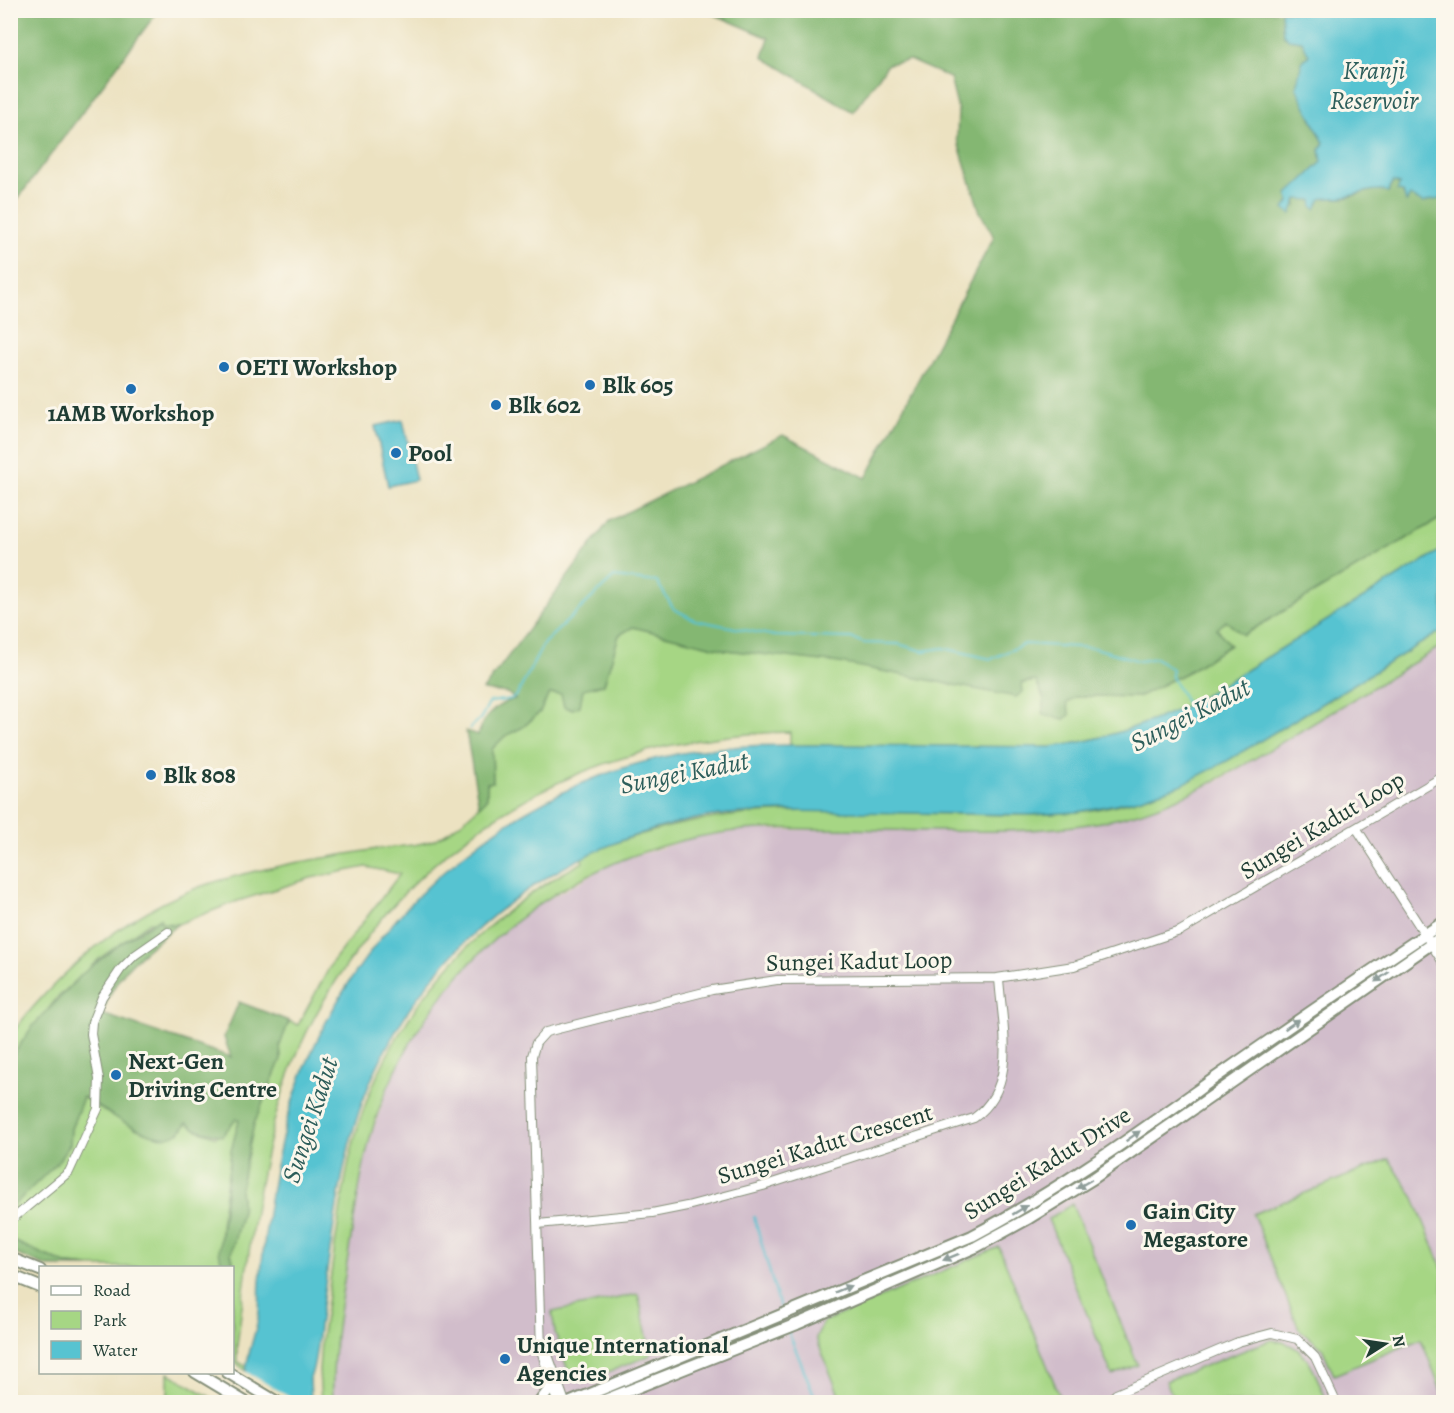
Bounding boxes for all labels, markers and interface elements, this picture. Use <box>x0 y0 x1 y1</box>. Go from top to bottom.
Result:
water label: Kranji Reservoir <box>1330 53 1419 118</box>
place label: OETI Workshop <box>236 351 397 383</box>
marker: OETI Workshop <box>217 360 231 374</box>
place label: Blk 605 <box>602 369 673 401</box>
marker: Blk 605 <box>583 378 597 392</box>
marker: 1AMB Workshop <box>124 382 138 396</box>
place label: Blk 602 <box>508 389 581 421</box>
place label: 1AMB Workshop <box>48 397 215 429</box>
marker: Blk 602 <box>489 398 503 412</box>
place label: Pool <box>408 437 453 469</box>
marker: Pool <box>389 446 403 460</box>
water label: Sungei Kadut <box>1124 669 1257 760</box>
water label: Sungei Kadut <box>617 743 753 803</box>
place label: Blk 808 <box>163 759 236 791</box>
street label: Sungei Kadut Loop <box>1234 763 1410 887</box>
marker: Blk 808 <box>144 768 158 782</box>
street label: Sungei Kadut Loop <box>766 943 952 979</box>
one-way arrow <box>1374 971 1390 983</box>
one-way arrow <box>1284 1018 1300 1030</box>
place label: Next-Gen Driving Centre <box>128 1045 277 1105</box>
water label: Sungei Kadut <box>273 1051 347 1187</box>
marker: Next-Gen Driving Centre <box>109 1068 123 1082</box>
street label: Sungei Kadut Crescent <box>714 1096 936 1192</box>
street label: Sungei Kadut Drive <box>957 1099 1137 1227</box>
one-way arrow <box>1124 1130 1140 1142</box>
one-way arrow <box>1075 1179 1092 1189</box>
place label: Gain City Megastore <box>1143 1195 1248 1255</box>
one-way arrow <box>1012 1205 1029 1215</box>
marker: Gain City Megastore <box>1124 1218 1138 1232</box>
one-way arrow <box>942 1253 960 1262</box>
legend <box>39 1266 234 1374</box>
text: Road <box>93 1278 131 1302</box>
one-way arrow <box>834 1284 852 1294</box>
text: Park <box>93 1308 127 1332</box>
north arrow <box>1355 1314 1415 1374</box>
place label: Unique International Agencies <box>516 1329 729 1389</box>
text: N <box>1387 1333 1411 1349</box>
text: Water <box>92 1338 138 1362</box>
marker: Unique International Agencies <box>498 1352 512 1366</box>

